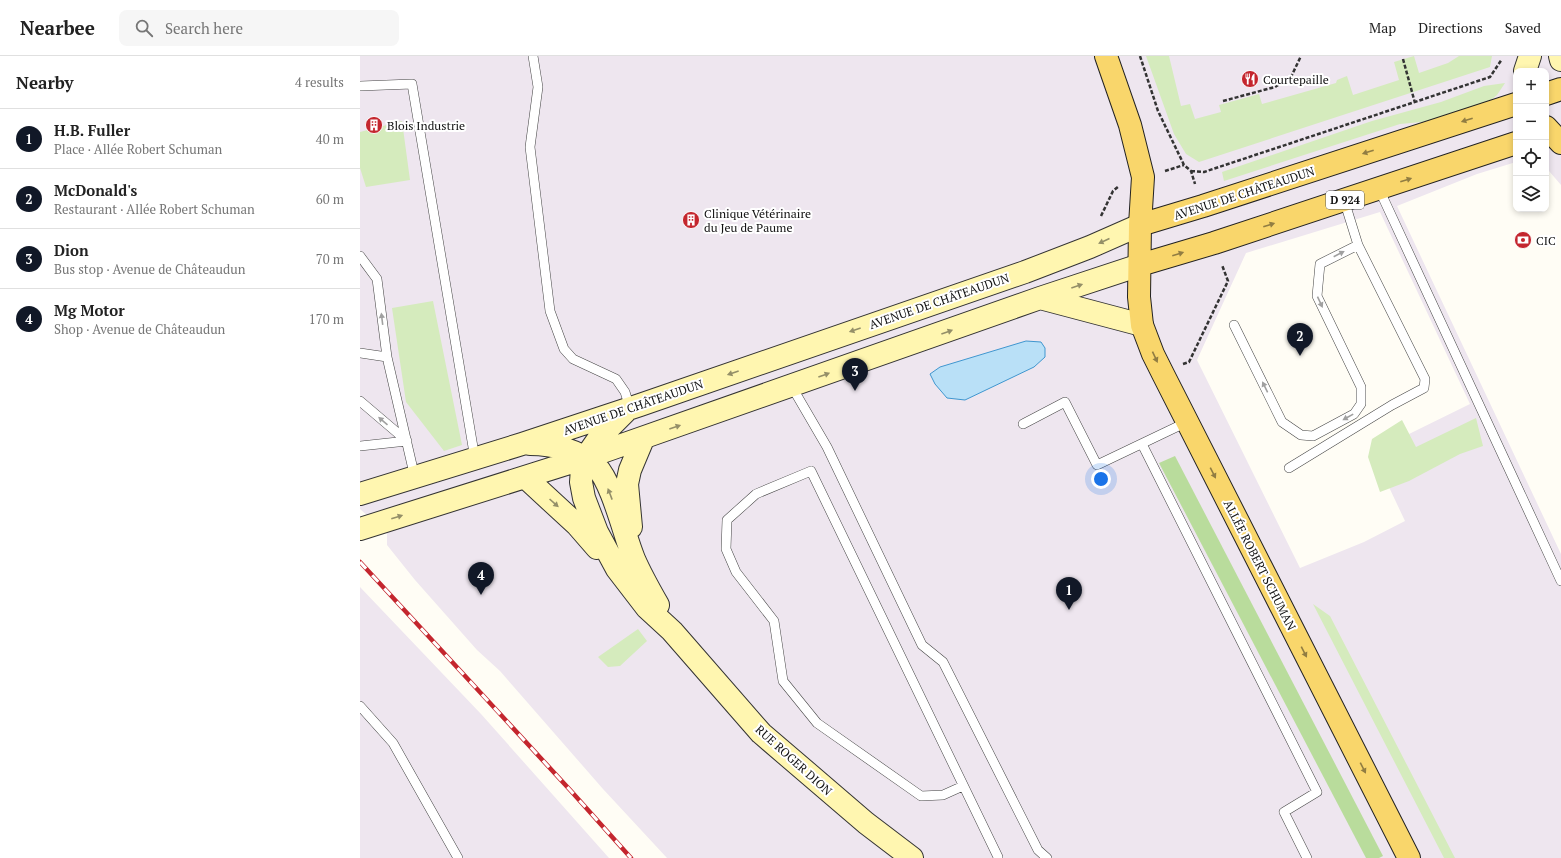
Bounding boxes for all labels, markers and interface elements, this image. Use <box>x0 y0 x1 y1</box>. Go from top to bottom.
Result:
search box <box>119 10 399 46</box>
text: Nearbee <box>20 15 95 40</box>
icon: search <box>133 17 155 39</box>
text: Search here <box>165 18 243 38</box>
text: Map <box>1369 18 1396 37</box>
text: Directions <box>1418 18 1483 37</box>
text: Saved <box>1505 18 1541 37</box>
map controls <box>1513 68 1549 212</box>
button: + <box>1513 68 1549 104</box>
restaurant icon: Courtepaille <box>1240 69 1260 89</box>
text: Nearby <box>16 71 74 94</box>
place label: Courtepaille <box>1263 72 1329 87</box>
text: 4 results <box>295 73 344 91</box>
button: − <box>1513 104 1549 140</box>
building icon: Blois Industrie <box>364 115 384 135</box>
one-way arrow <box>1461 117 1473 123</box>
place label: Blois Industrie <box>387 118 465 133</box>
text: H.B. Fuller <box>54 120 130 140</box>
text: 1 <box>25 130 33 148</box>
text: 40 m <box>316 130 344 148</box>
text: Place · Allée Robert Schuman <box>54 140 222 158</box>
button: locate <box>1513 140 1549 176</box>
one-way arrow <box>1362 150 1374 156</box>
street label: AVENUE DE CHÂTEAUDUN <box>1172 163 1316 223</box>
one-way arrow <box>1401 176 1413 182</box>
button: layers <box>1513 176 1549 212</box>
text: McDonald's <box>54 180 137 200</box>
text: 2 <box>25 190 33 208</box>
text: 60 m <box>316 190 344 208</box>
road number: D 924 <box>1326 191 1364 209</box>
text: Restaurant · Allée Robert Schuman <box>54 200 255 218</box>
place label: Clinique Vétérinaire du Jeu de Paume <box>704 206 811 235</box>
building icon: Clinique Vétérinaire du Jeu de Paume <box>681 210 701 230</box>
one-way arrow <box>1264 222 1276 228</box>
bank icon: CIC <box>1513 230 1533 250</box>
place label: CIC <box>1536 233 1556 248</box>
one-way arrow <box>1099 238 1110 244</box>
text: Dion <box>54 240 89 260</box>
text: 3 <box>25 250 33 268</box>
text: 70 m <box>316 250 344 268</box>
one-way arrow <box>1172 251 1184 257</box>
one-way arrow <box>1333 251 1345 257</box>
text: Bus stop · Avenue de Châteaudun <box>54 260 245 278</box>
street label: AVENUE DE CHÂTEAUDUN <box>867 270 1011 332</box>
one-way arrow <box>1072 283 1084 289</box>
one-way arrow <box>1317 296 1323 308</box>
text: Mg Motor <box>54 300 125 320</box>
text: 4 <box>25 310 33 328</box>
text: 170 m <box>309 310 344 328</box>
one-way arrow <box>379 313 385 325</box>
text: Shop · Avenue de Châteaudun <box>54 320 225 338</box>
pin: 2 <box>1287 323 1313 356</box>
one-way arrow <box>849 327 861 333</box>
one-way arrow <box>941 328 953 334</box>
one-way arrow <box>1152 352 1158 363</box>
pin: 3 <box>842 358 868 391</box>
one-way arrow <box>726 370 738 376</box>
one-way arrow <box>819 372 831 378</box>
street label: AVENUE DE CHÂTEAUDUN <box>561 376 705 438</box>
one-way arrow <box>1262 381 1268 392</box>
one-way arrow <box>1342 414 1354 421</box>
one-way arrow <box>378 416 389 425</box>
one-way arrow <box>669 424 681 430</box>
one-way arrow <box>1210 468 1216 479</box>
your location <box>1091 469 1111 489</box>
one-way arrow <box>607 487 613 499</box>
street label: ALLÉE ROBERT SCHUMAN <box>1221 497 1300 633</box>
one-way arrow <box>549 498 559 508</box>
one-way arrow <box>392 514 404 520</box>
pin: 4 <box>468 562 494 595</box>
pin: 1 <box>1056 577 1082 610</box>
one-way arrow <box>1301 646 1307 658</box>
street label: RUE ROGER DION <box>753 722 836 798</box>
one-way arrow <box>1360 762 1366 773</box>

